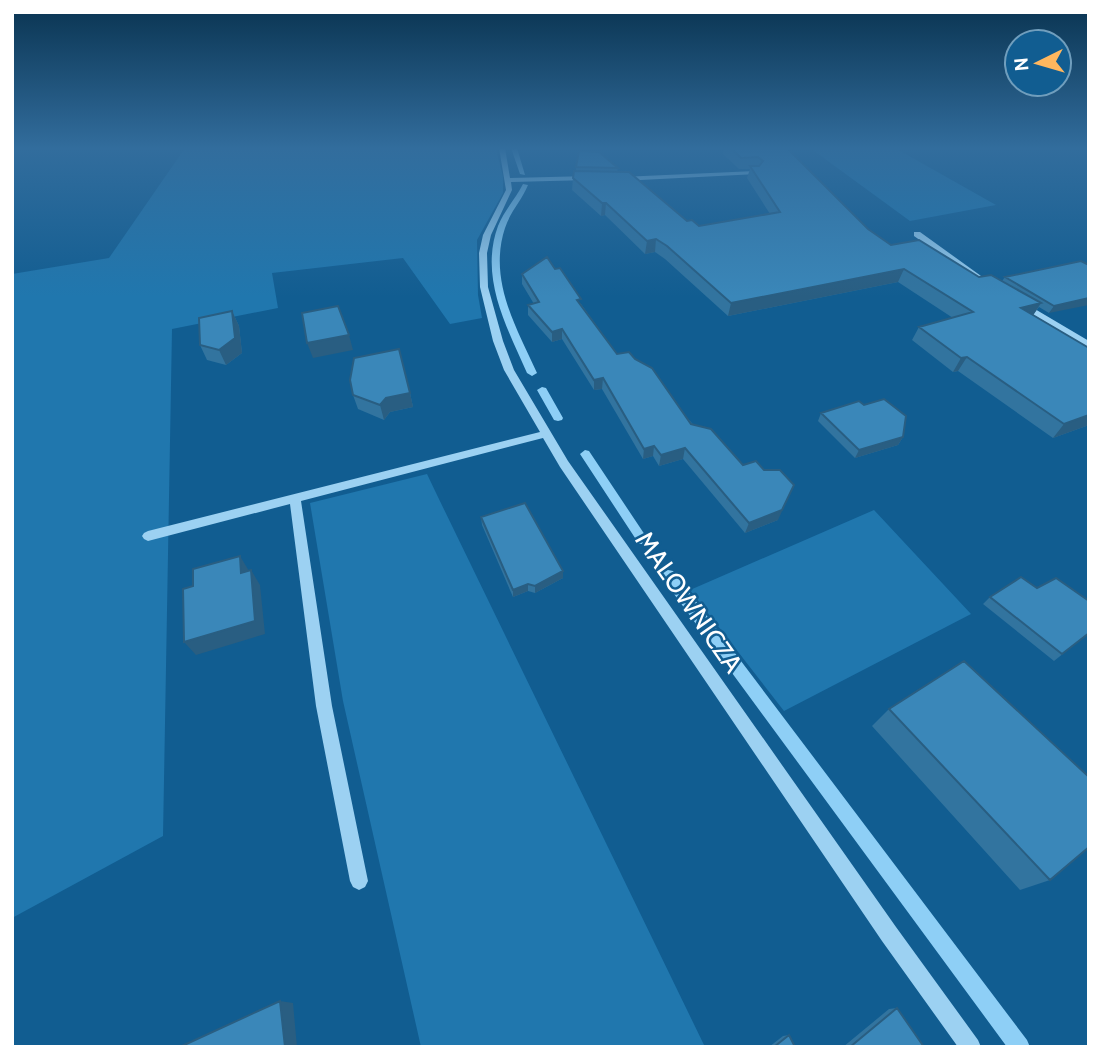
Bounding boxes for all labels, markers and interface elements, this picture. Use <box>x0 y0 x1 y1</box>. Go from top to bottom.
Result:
north arrow <box>1003 28 1073 98</box>
text: N <box>1010 57 1034 72</box>
street label: MALOWNICZA <box>629 525 749 679</box>

